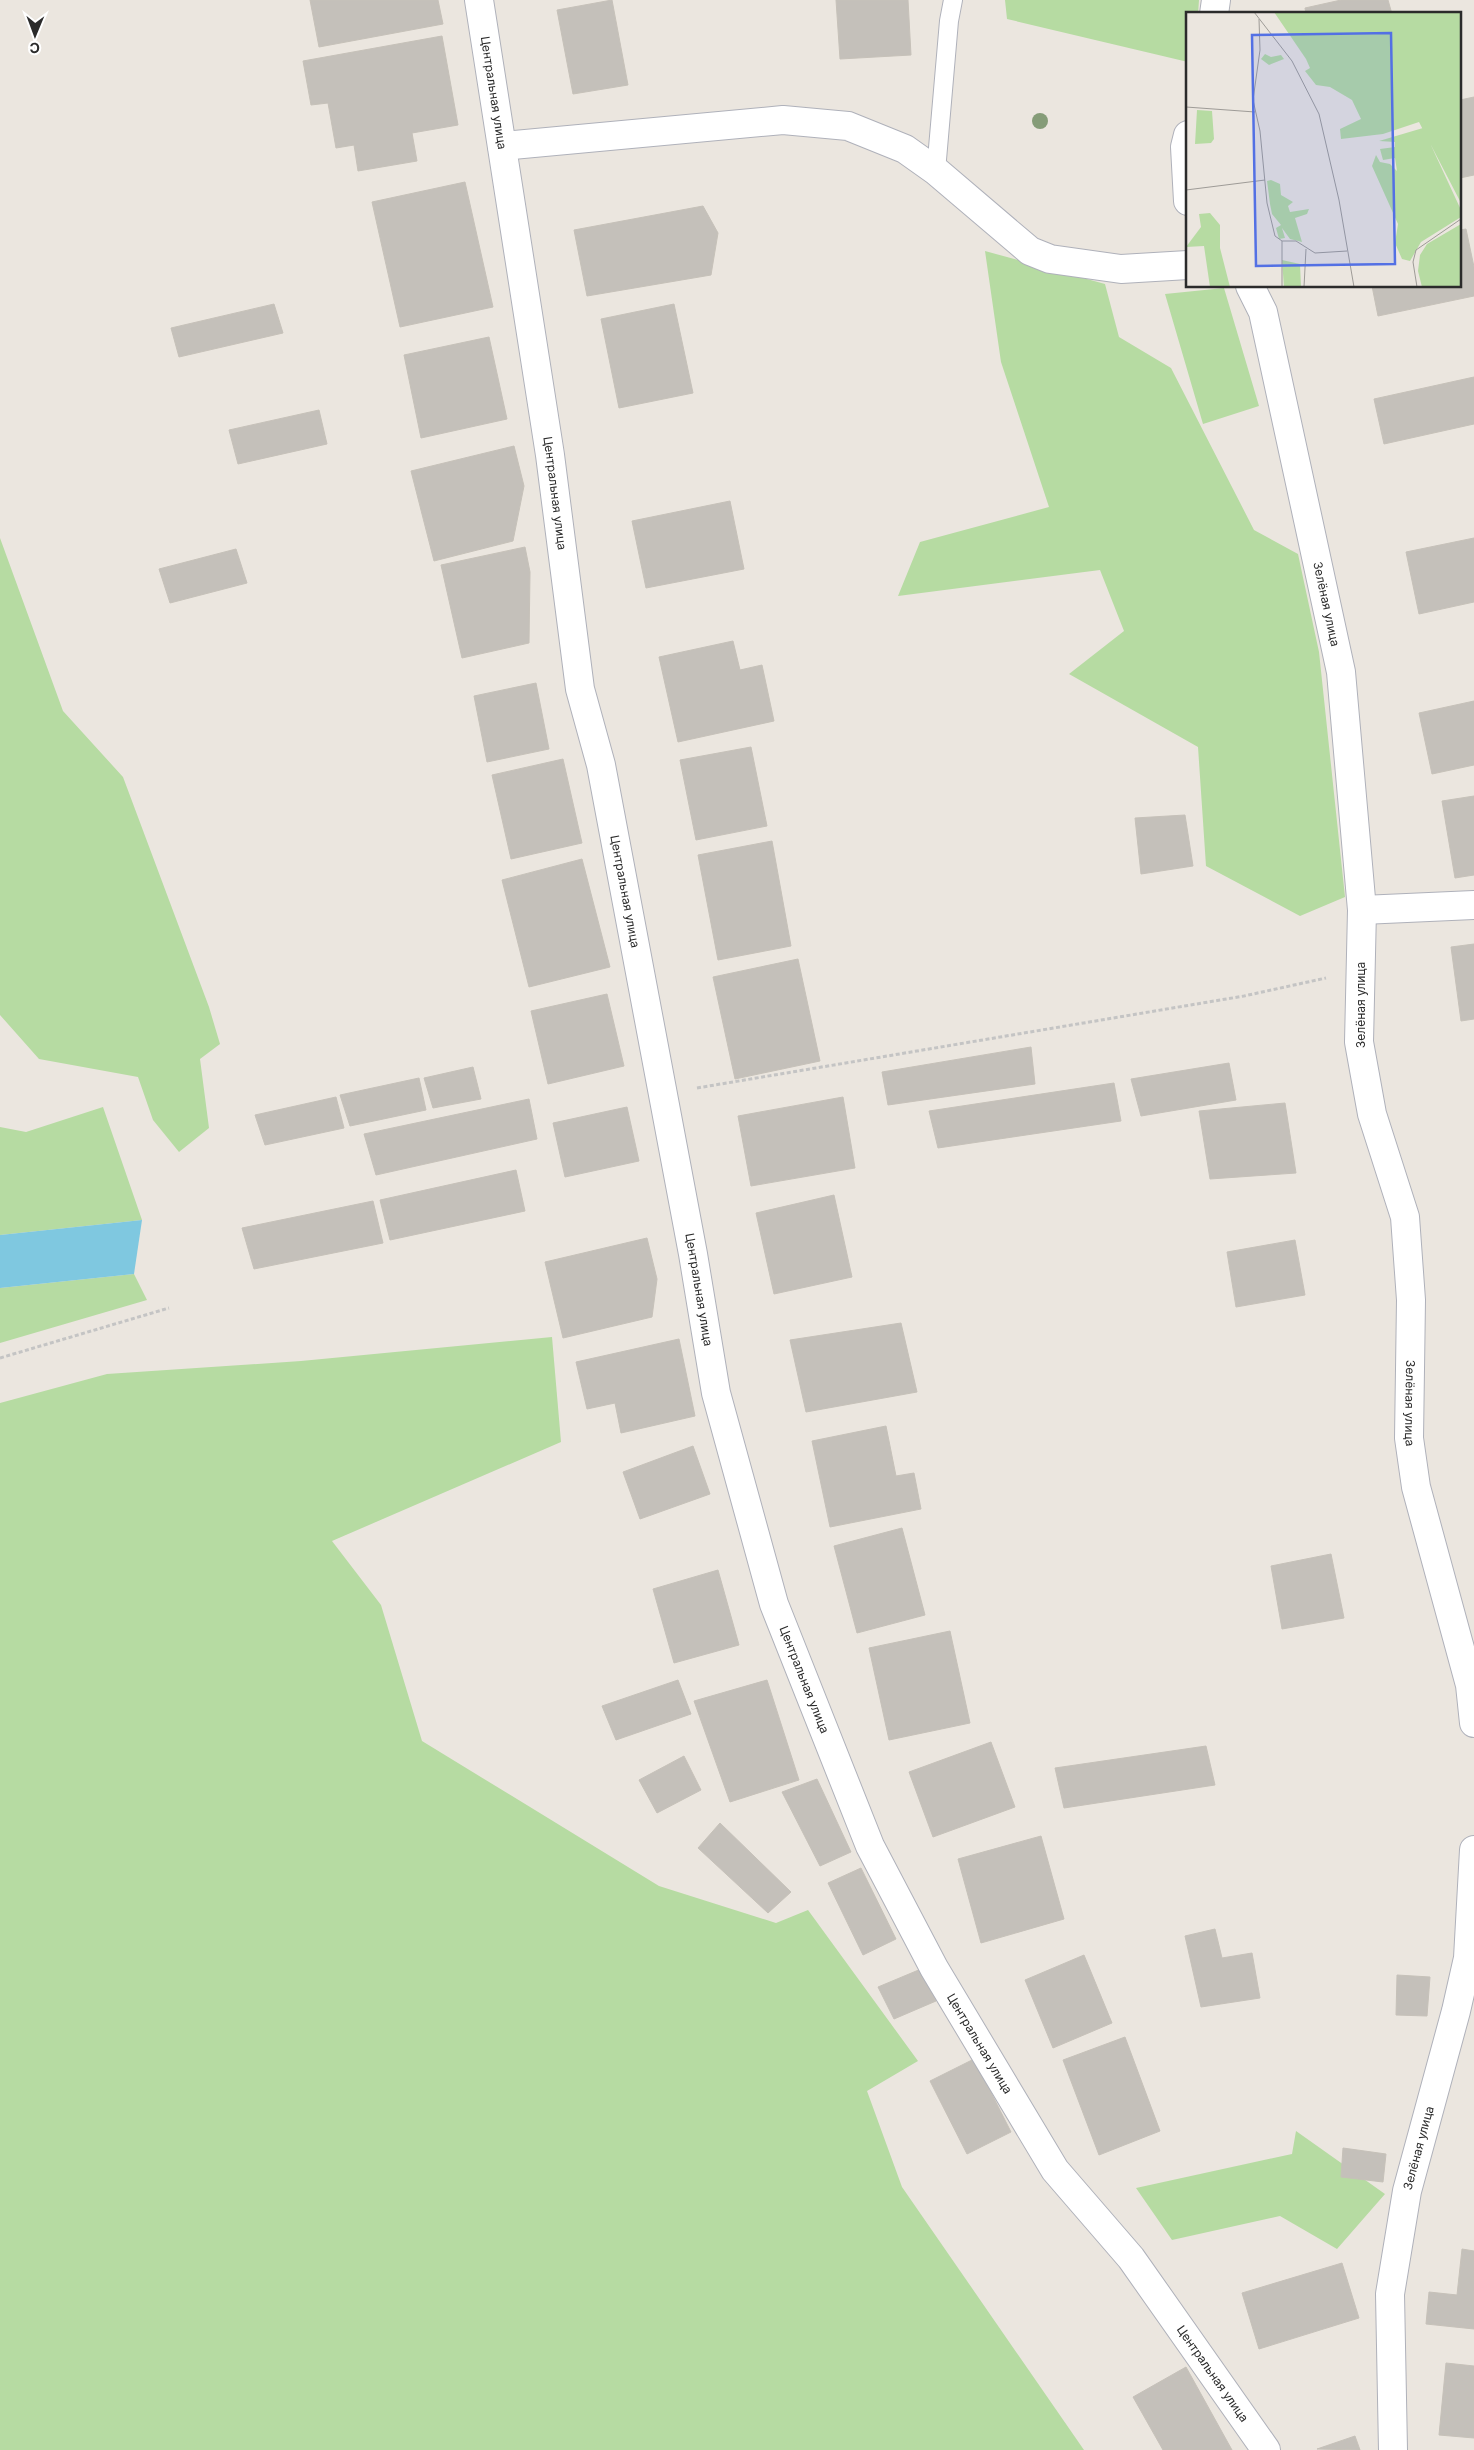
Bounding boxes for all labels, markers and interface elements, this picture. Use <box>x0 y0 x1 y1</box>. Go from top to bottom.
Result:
north arrow <box>10 10 60 60</box>
inset map <box>1186 12 1462 288</box>
street label: Центральная улица <box>478 35 510 150</box>
text: С <box>29 40 40 57</box>
street label: Центральная улица <box>540 435 570 551</box>
street label: Зелёная улица <box>1310 560 1343 648</box>
street label: Центральная улица <box>607 834 643 949</box>
street label: Зелёная улица <box>1353 962 1368 1048</box>
street label: Центральная улица <box>682 1232 716 1347</box>
street label: Зелёная улица <box>1402 1360 1418 1447</box>
street label: Центральная улица <box>776 1624 833 1735</box>
street label: Центральная улица <box>944 1991 1016 2096</box>
street label: Зелёная улица <box>1400 2104 1437 2191</box>
street label: Центральная улица <box>1174 2322 1252 2425</box>

